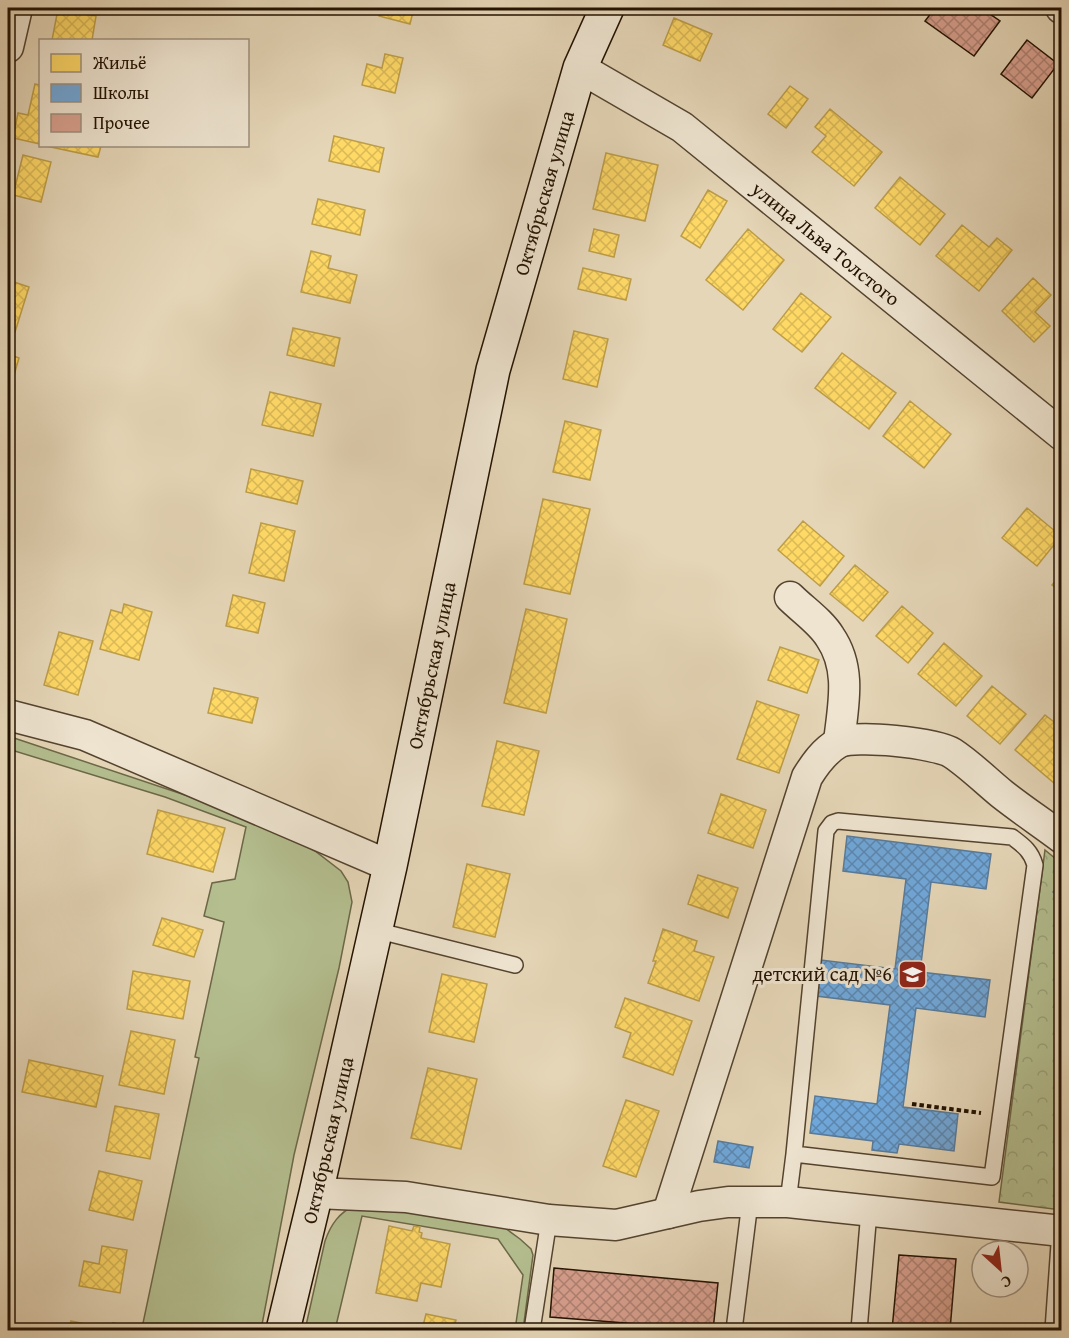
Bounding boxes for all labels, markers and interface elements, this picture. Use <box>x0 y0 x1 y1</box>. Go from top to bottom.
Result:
legend <box>39 39 249 147</box>
text: Жильё <box>92 49 147 76</box>
text: Школы <box>93 79 150 106</box>
street label: Октябрьская улица <box>506 107 581 279</box>
text: Прочее <box>93 109 150 136</box>
street label: улица Льва Толстого <box>745 173 907 312</box>
street label: Октябрьская улица <box>400 579 463 752</box>
school or university icon: детский сад №6 <box>897 958 929 990</box>
place label: детский сад №6 <box>752 959 892 988</box>
street label: Октябрьская улица <box>294 1053 360 1227</box>
north arrow <box>970 1239 1030 1299</box>
text: С <box>997 1270 1016 1295</box>

